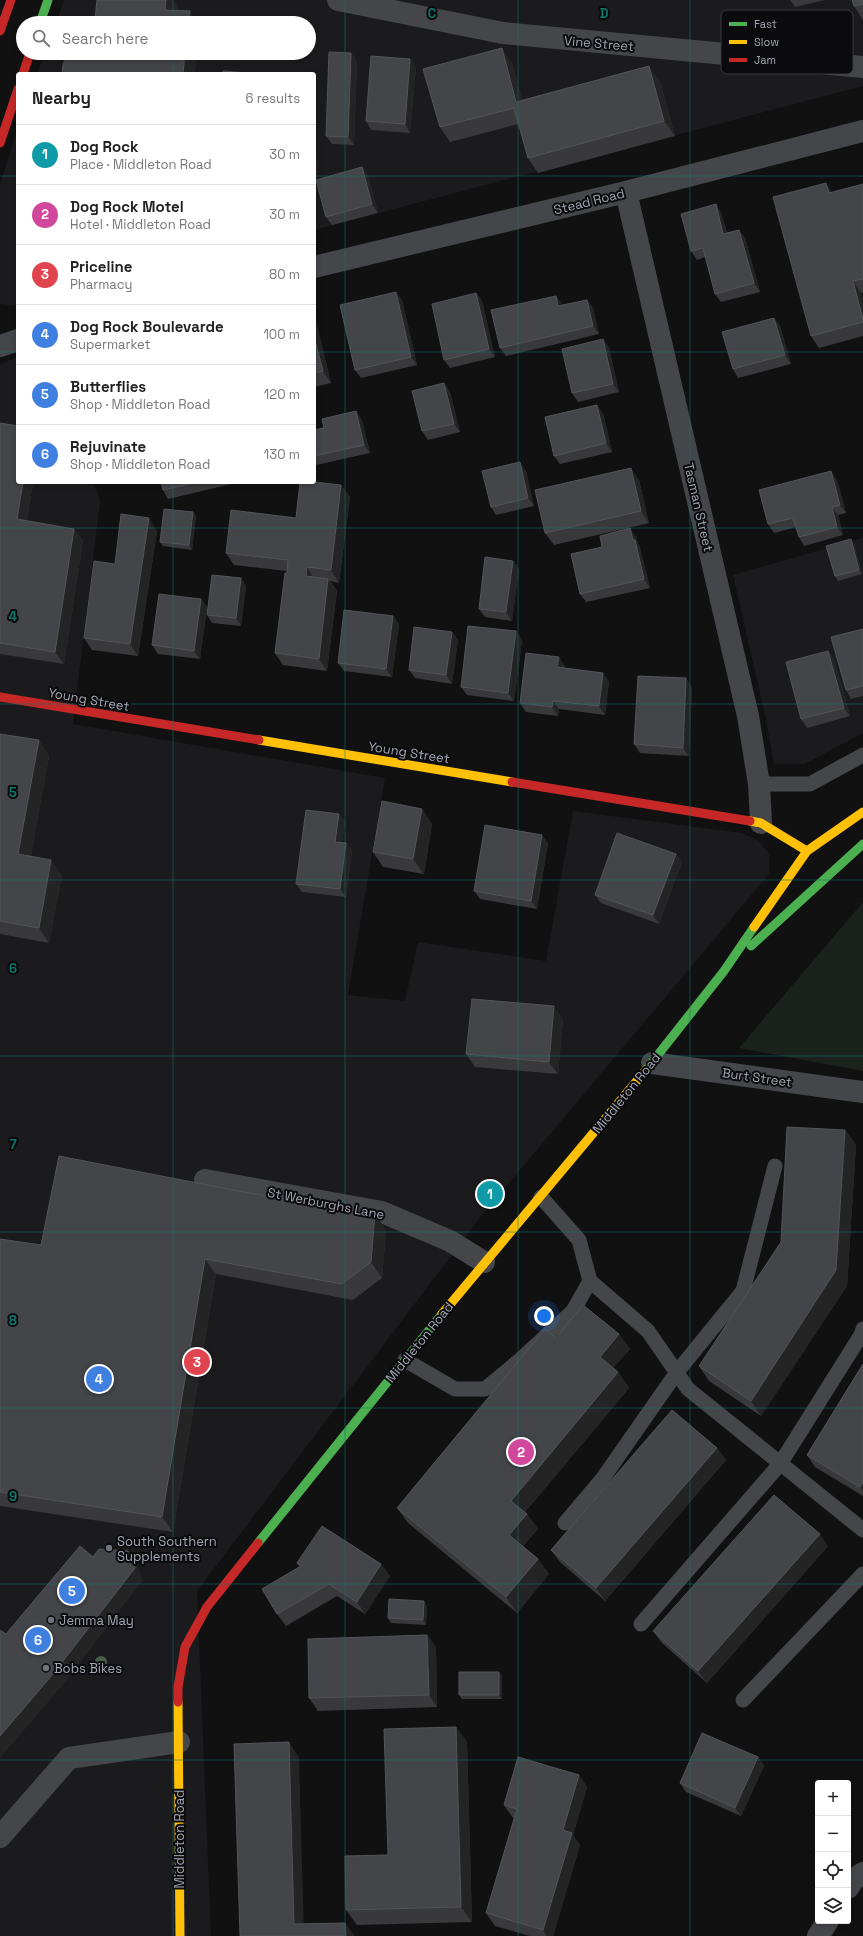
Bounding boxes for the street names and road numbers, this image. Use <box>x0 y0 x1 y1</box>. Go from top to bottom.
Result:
street label: Vine Street <box>563 32 635 55</box>
street label: Stead Road <box>552 184 626 218</box>
street label: Tasman Street <box>680 461 717 553</box>
street label: Young Street <box>47 684 131 715</box>
street label: Young Street <box>367 738 451 767</box>
street label: Middleton Road <box>589 1050 664 1137</box>
street label: Burt Street <box>721 1064 793 1091</box>
street label: St Werburghs Lane <box>266 1184 386 1223</box>
street label: Middleton Road <box>382 1299 457 1386</box>
street label: Middleton Road <box>171 1790 188 1888</box>

